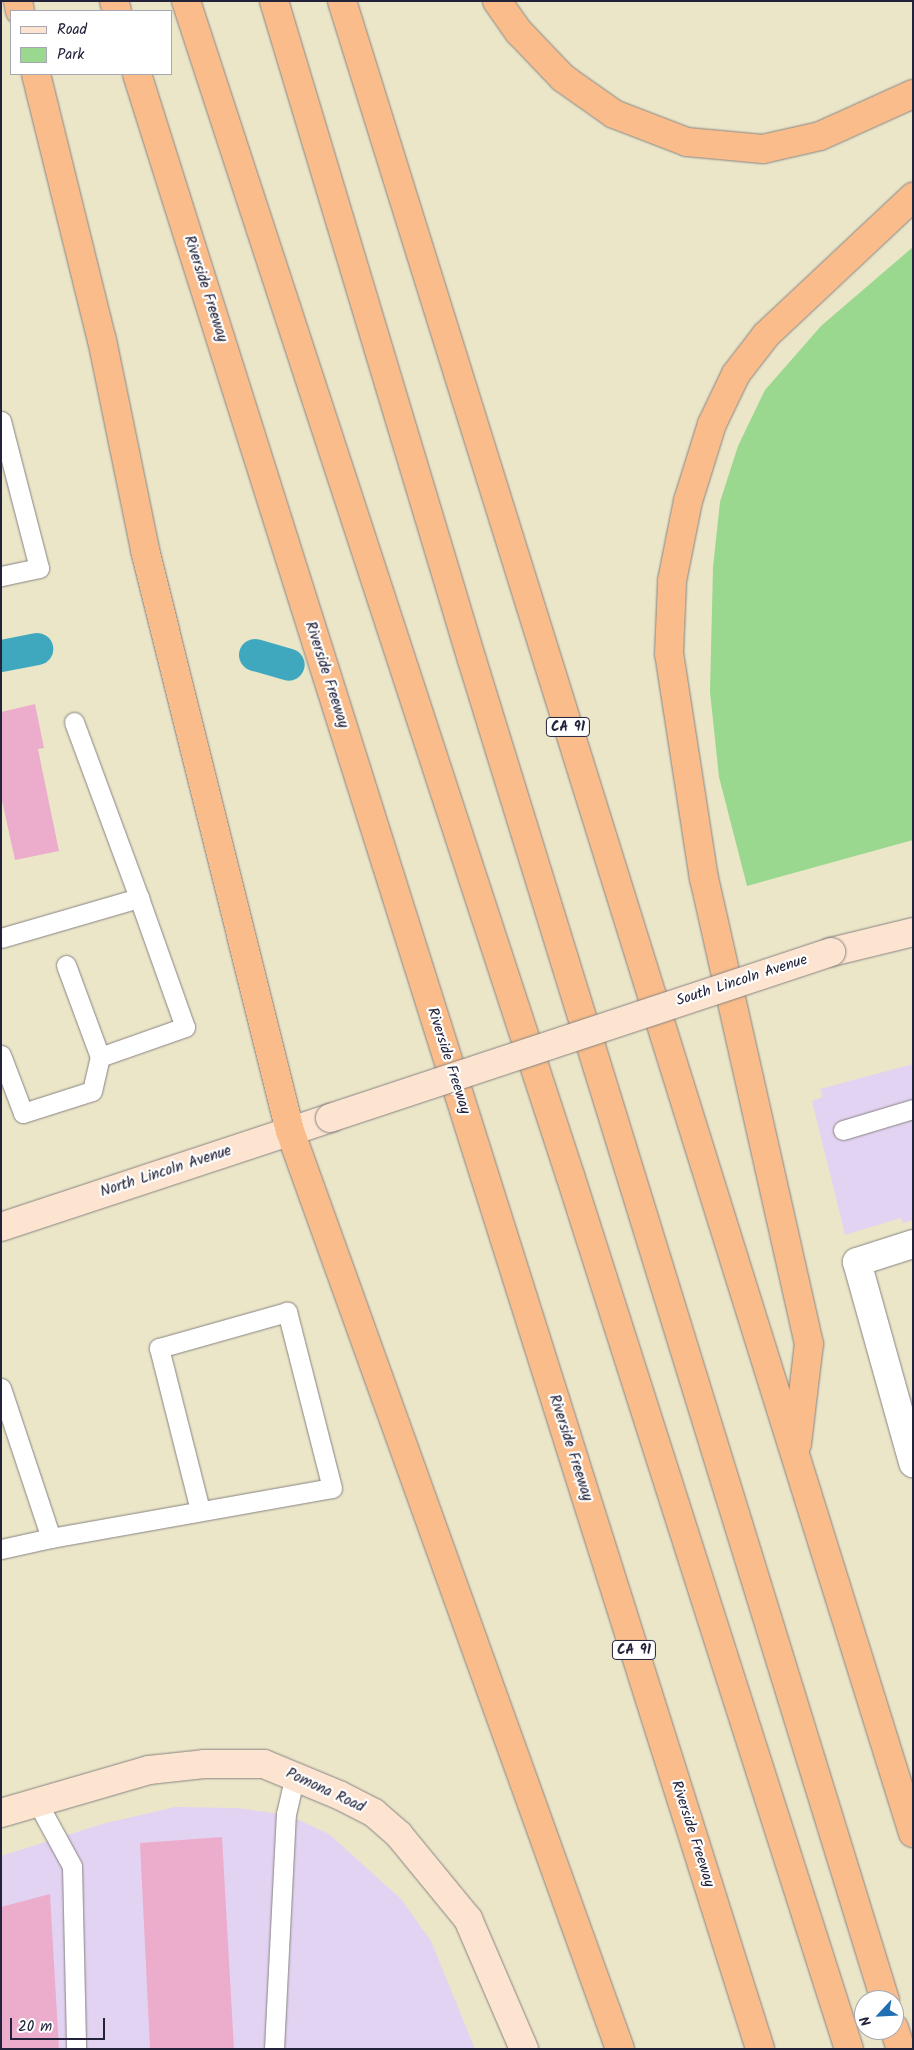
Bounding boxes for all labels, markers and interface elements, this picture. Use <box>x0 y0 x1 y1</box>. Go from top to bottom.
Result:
legend <box>10 10 172 75</box>
text: Road <box>57 18 87 42</box>
text: Park <box>57 43 84 67</box>
street label: Riverside Freeway <box>179 233 231 345</box>
street label: Riverside Freeway <box>300 619 352 731</box>
road number: CA 91 <box>546 716 590 739</box>
street label: South Lincoln Avenue <box>674 951 810 1011</box>
street label: Riverside Freeway <box>422 1005 474 1117</box>
street label: North Lincoln Avenue <box>98 1142 234 1202</box>
street label: Riverside Freeway <box>544 1392 596 1504</box>
road number: CA 91 <box>612 1638 656 1662</box>
street label: Pomona Road <box>283 1765 367 1817</box>
street label: Riverside Freeway <box>666 1778 718 1890</box>
north arrow <box>854 1990 904 2040</box>
scale bar <box>12 2008 108 2040</box>
text: N <box>854 2012 878 2030</box>
text: 20 m <box>18 2015 52 2039</box>

